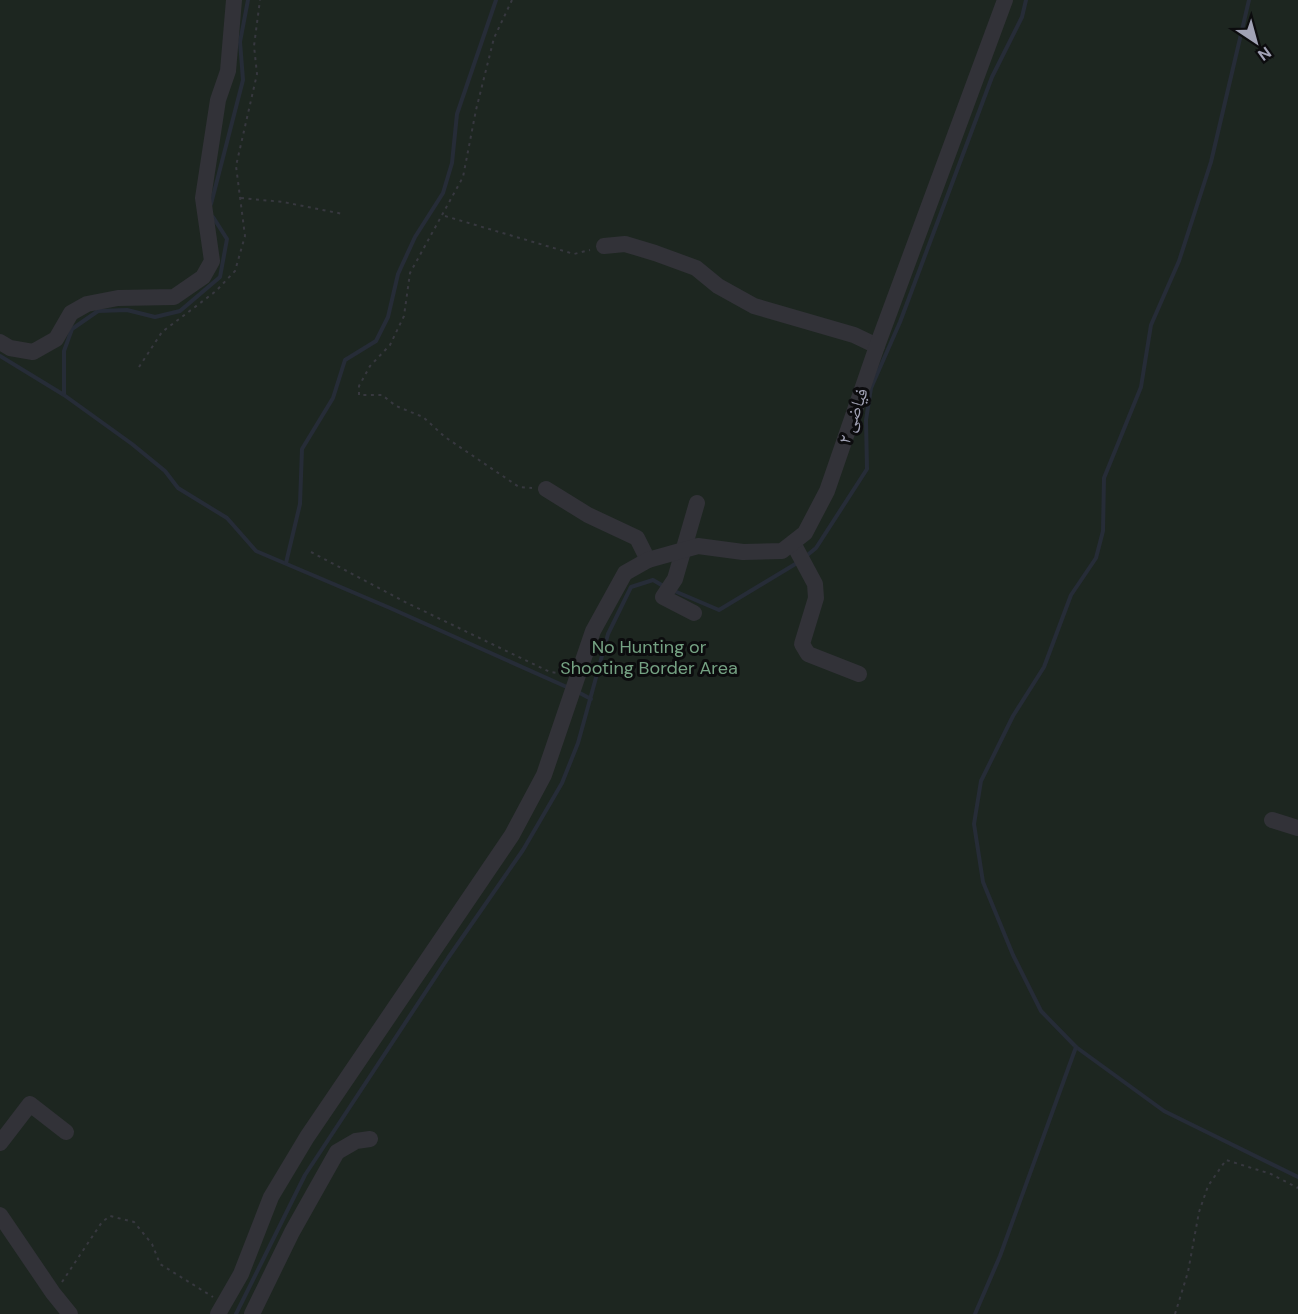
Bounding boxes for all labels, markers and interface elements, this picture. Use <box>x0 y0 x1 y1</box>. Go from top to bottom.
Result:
north arrow <box>1226 12 1286 72</box>
text: N <box>1254 42 1275 66</box>
street label: فیاضی ۲ <box>832 385 874 447</box>
park label: No Hunting or Shooting Border Area <box>560 635 738 680</box>

